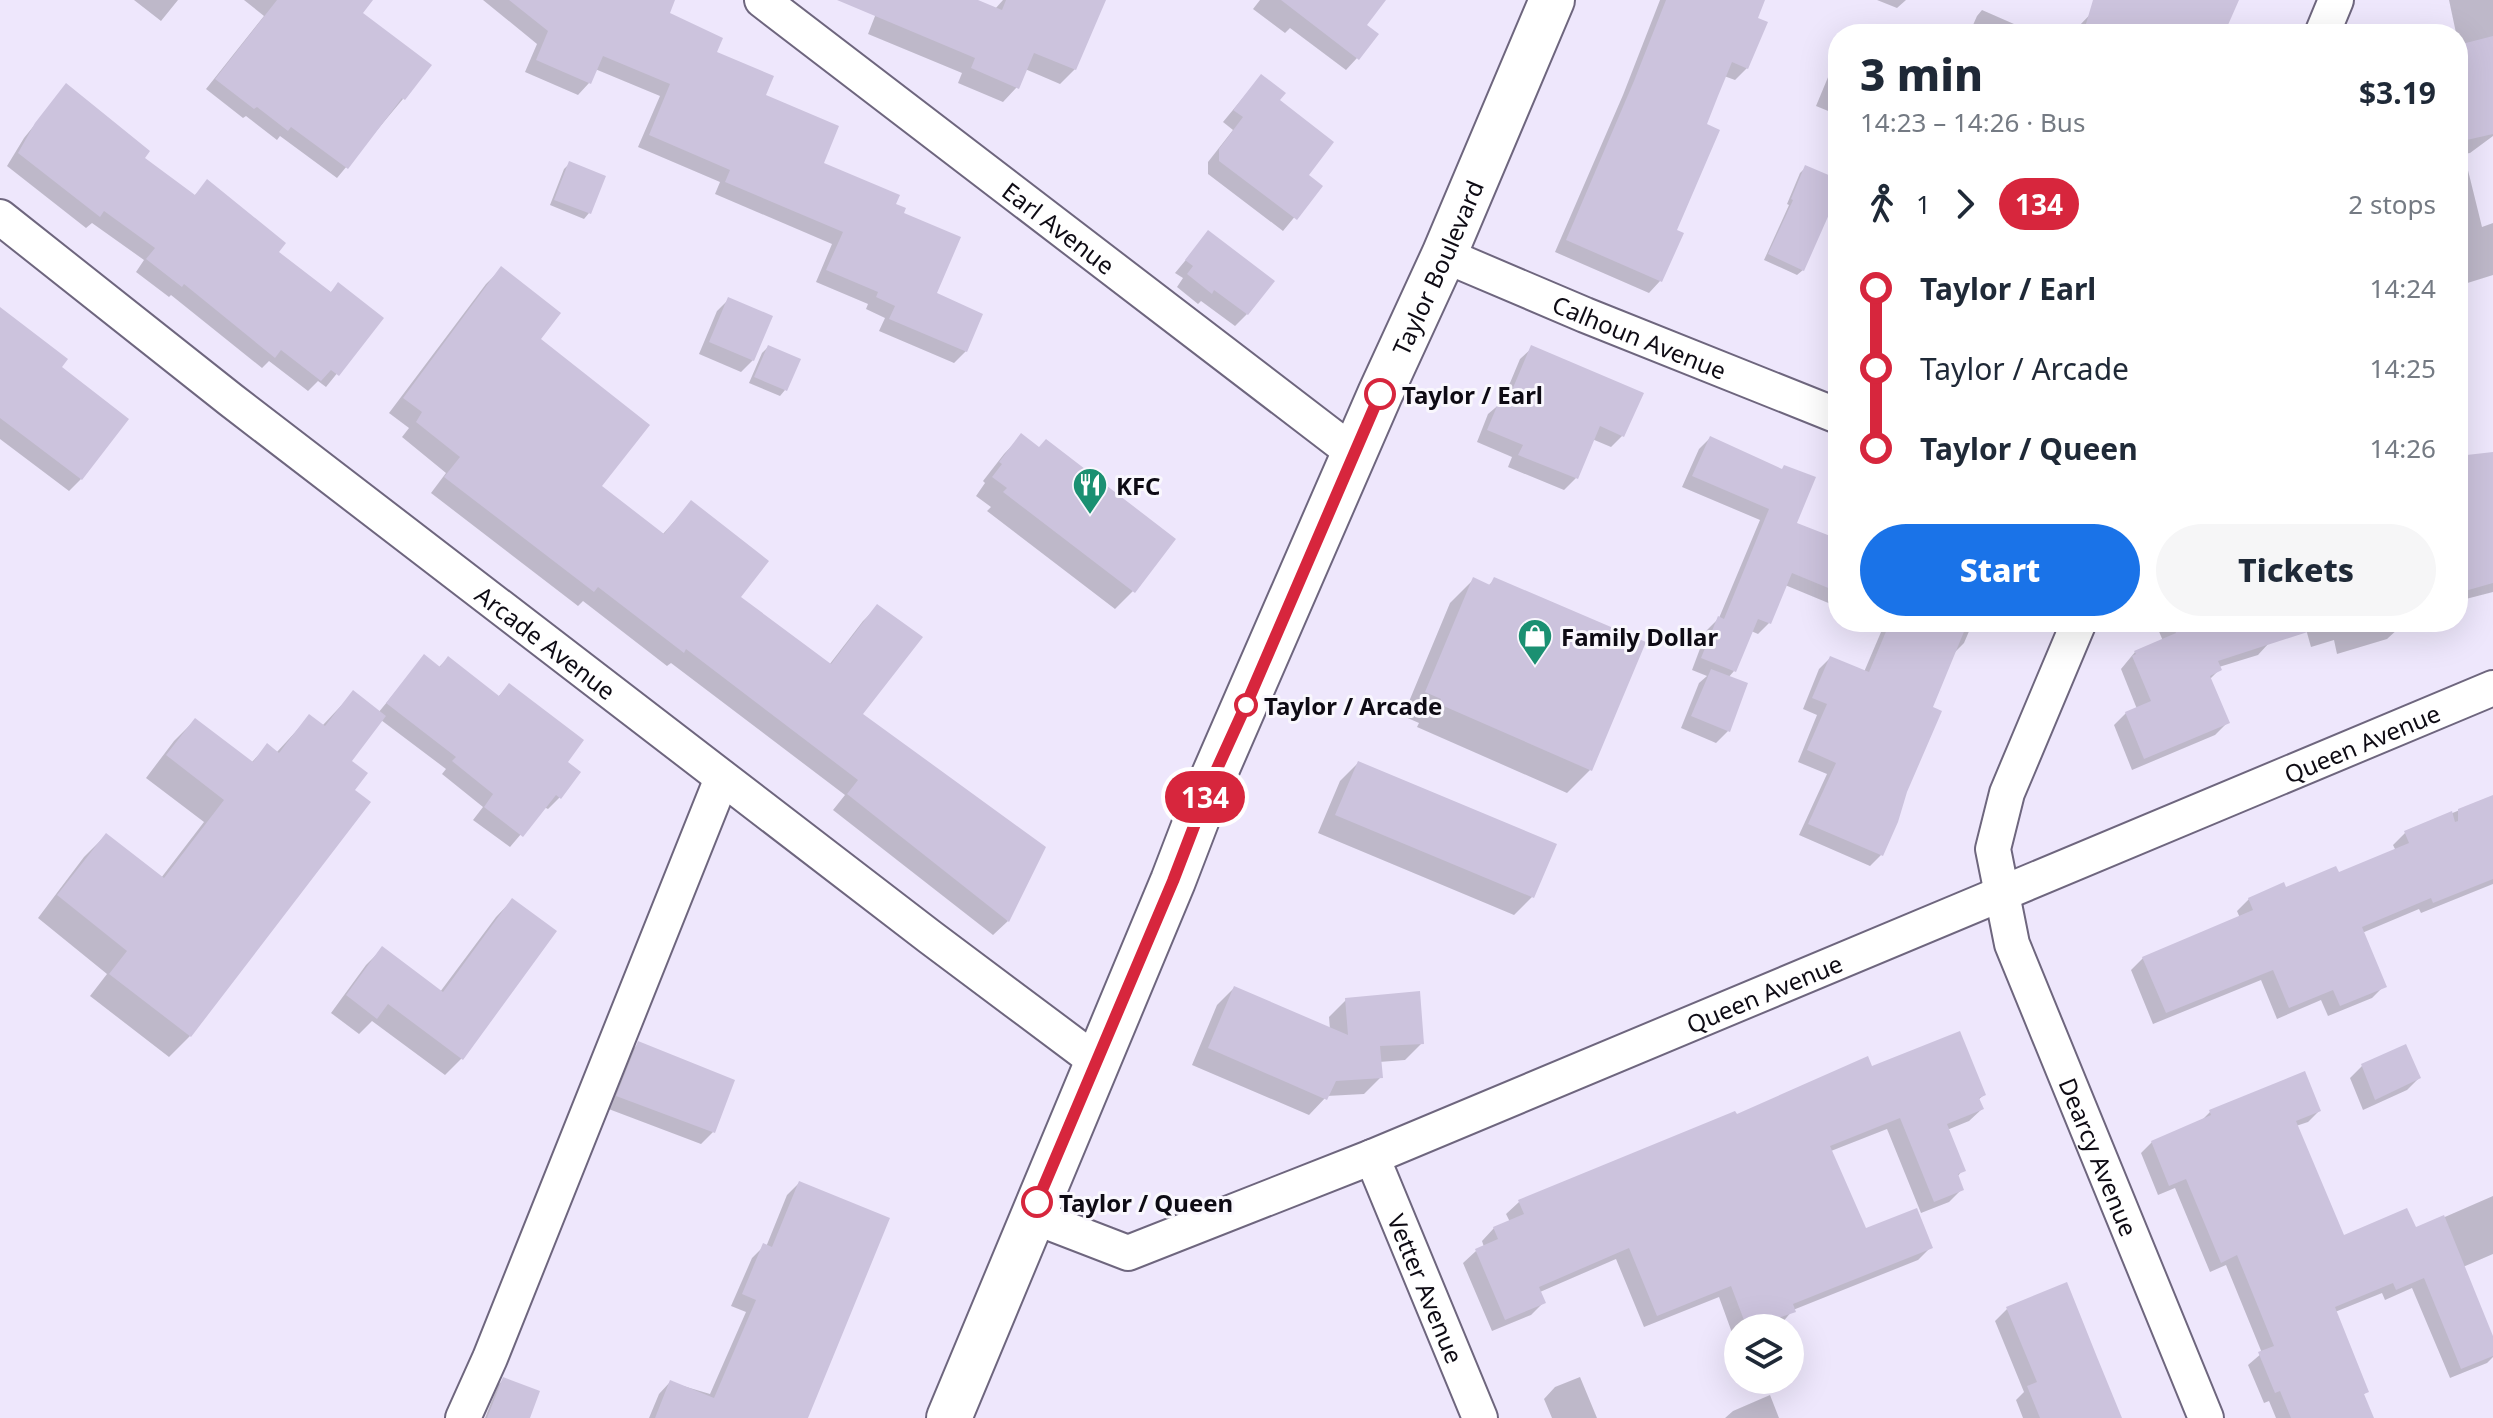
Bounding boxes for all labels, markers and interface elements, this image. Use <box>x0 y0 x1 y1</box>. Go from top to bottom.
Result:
text: 3 min <box>1860 44 1983 104</box>
text: $3.19 <box>2359 72 2436 113</box>
text: 14:23 – 14:26 · Bus <box>1860 104 2085 140</box>
street label: Earl Avenue <box>996 174 1122 281</box>
street label: Taylor Boulevard <box>1384 175 1490 360</box>
icon: walk <box>1860 182 1904 226</box>
icon: forward <box>1943 182 1987 226</box>
text: 134 <box>2015 185 2063 223</box>
text: 1 <box>1916 186 1931 222</box>
text: 2 stops <box>2348 186 2436 222</box>
text: Taylor / Earl <box>1920 268 2096 309</box>
text: 14:24 <box>2370 270 2436 306</box>
street label: Calhoun Avenue <box>1548 287 1731 386</box>
text: Taylor / Arcade <box>1920 348 2129 389</box>
text: 14:25 <box>2370 350 2436 386</box>
place label: Taylor / Earl <box>1402 378 1543 411</box>
marker: Taylor / Earl <box>1365 379 1395 409</box>
text: Taylor / Queen <box>1920 428 2138 469</box>
text: 14:26 <box>2370 430 2436 466</box>
restaurant icon: KFC <box>1071 466 1109 516</box>
place label: KFC <box>1116 469 1161 502</box>
button: Start <box>1860 524 2140 616</box>
button: Tickets <box>2156 524 2436 616</box>
street label: Arcade Avenue <box>469 578 623 707</box>
shop icon: Family Dollar <box>1516 617 1554 667</box>
place label: Family Dollar <box>1561 620 1718 653</box>
place label: Taylor / Arcade <box>1264 689 1442 722</box>
marker: Taylor / Arcade <box>1235 694 1257 716</box>
street label: Queen Avenue <box>2279 696 2445 790</box>
line badge: 134 <box>1159 771 1251 823</box>
text: 134 <box>1181 778 1229 816</box>
street label: Queen Avenue <box>1681 946 1847 1040</box>
street label: Dearcy Avenue <box>2052 1073 2146 1241</box>
place label: Taylor / Queen <box>1059 1186 1233 1219</box>
marker: Taylor / Queen <box>1022 1187 1052 1217</box>
street label: Vetter Avenue <box>1381 1209 1472 1368</box>
map controls <box>1724 1314 1804 1394</box>
button: layers <box>1724 1314 1804 1394</box>

